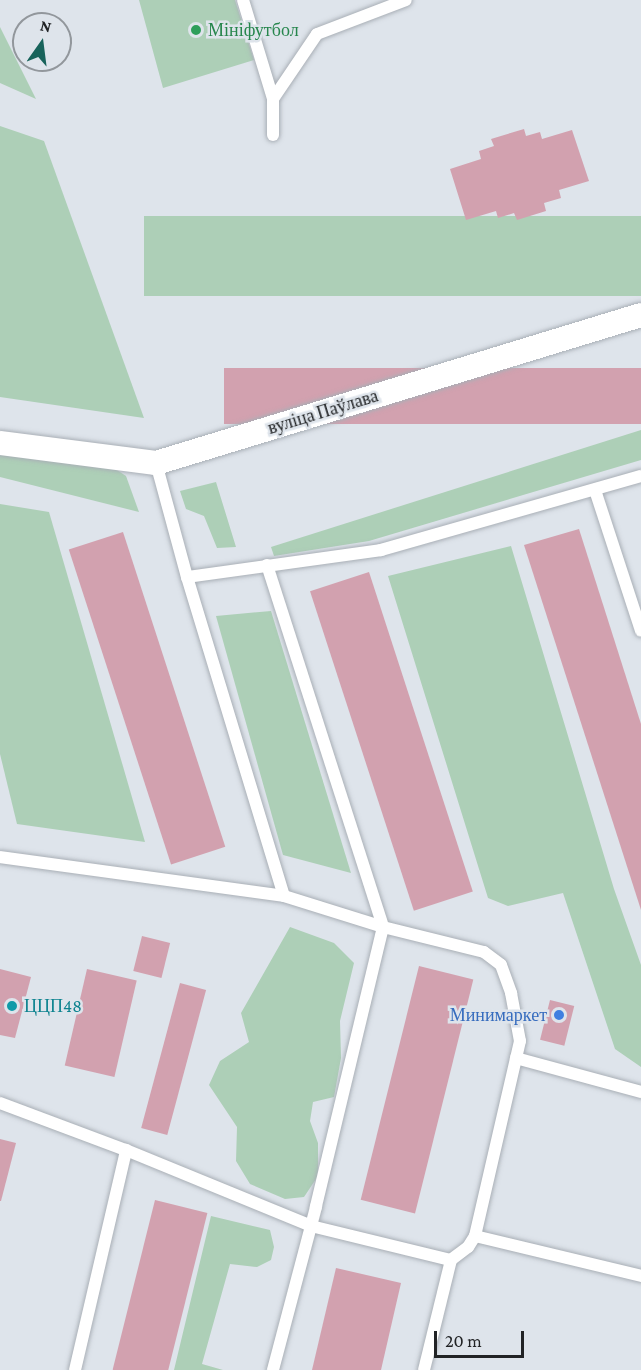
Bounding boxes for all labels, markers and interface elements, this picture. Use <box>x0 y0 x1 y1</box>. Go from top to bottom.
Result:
north arrow <box>12 12 72 72</box>
text: N <box>39 16 53 36</box>
place label: Мініфутбол <box>208 19 299 41</box>
marker: Мініфутбол <box>189 23 203 37</box>
street label: вуліца Паўлава <box>265 385 381 439</box>
place label: ЦЦП48 <box>24 995 82 1017</box>
marker: ЦЦП48 <box>5 999 19 1013</box>
place label: Минимаркет <box>450 1004 547 1026</box>
marker: Минимаркет <box>552 1008 566 1022</box>
scale bar <box>437 1319 527 1357</box>
text: 20 m <box>445 1331 482 1351</box>

